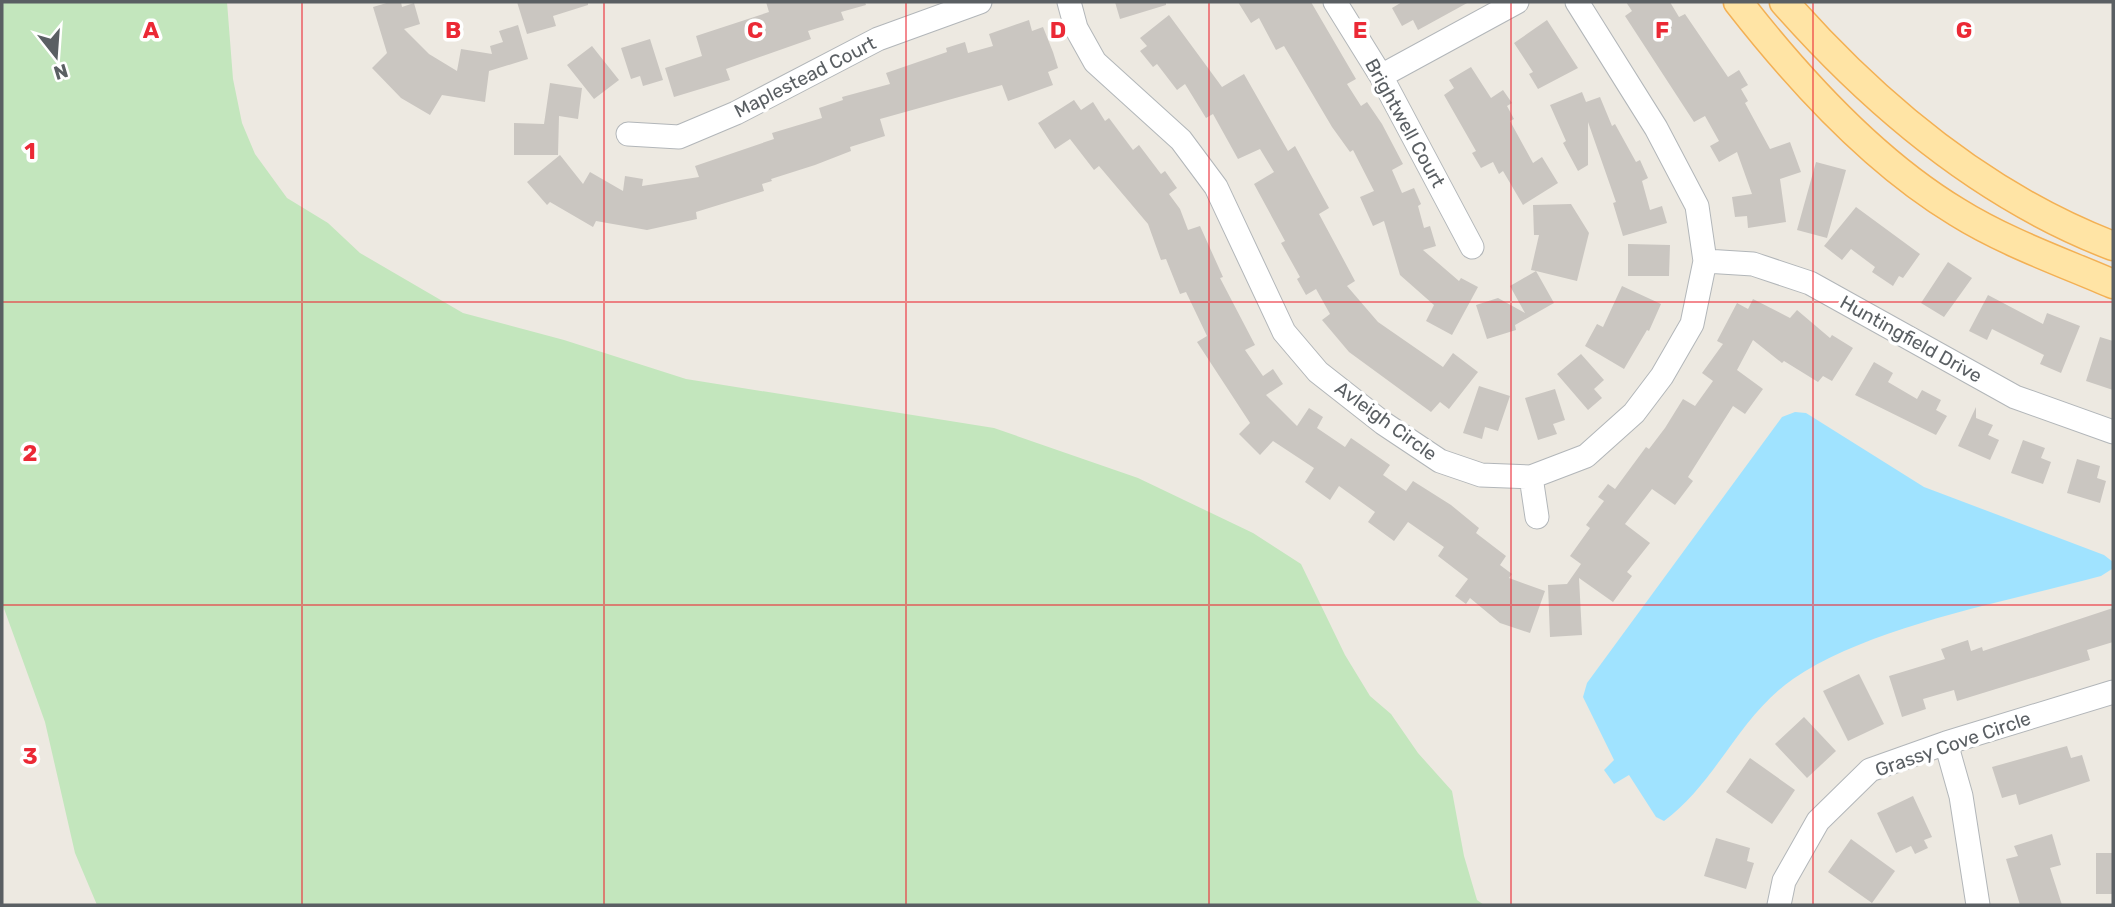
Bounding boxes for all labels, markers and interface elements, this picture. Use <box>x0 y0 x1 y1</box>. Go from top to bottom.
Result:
text: A <box>143 16 160 44</box>
text: B <box>445 16 461 44</box>
text: D <box>1050 16 1066 44</box>
text: E <box>1353 16 1367 44</box>
text: F <box>1655 16 1669 44</box>
text: G <box>1956 16 1972 44</box>
north arrow <box>21 21 91 91</box>
street label: Maplestead Court <box>730 31 880 123</box>
street label: Brightwell Court <box>1360 55 1450 192</box>
text: N <box>51 59 71 85</box>
text: 1 <box>24 137 36 165</box>
street label: Huntingfield Drive <box>1836 290 1986 388</box>
street label: Avleigh Circle <box>1331 376 1441 466</box>
text: 2 <box>23 439 37 467</box>
street label: Grassy Cove Circle <box>1872 707 2034 781</box>
text: 3 <box>22 742 38 770</box>

